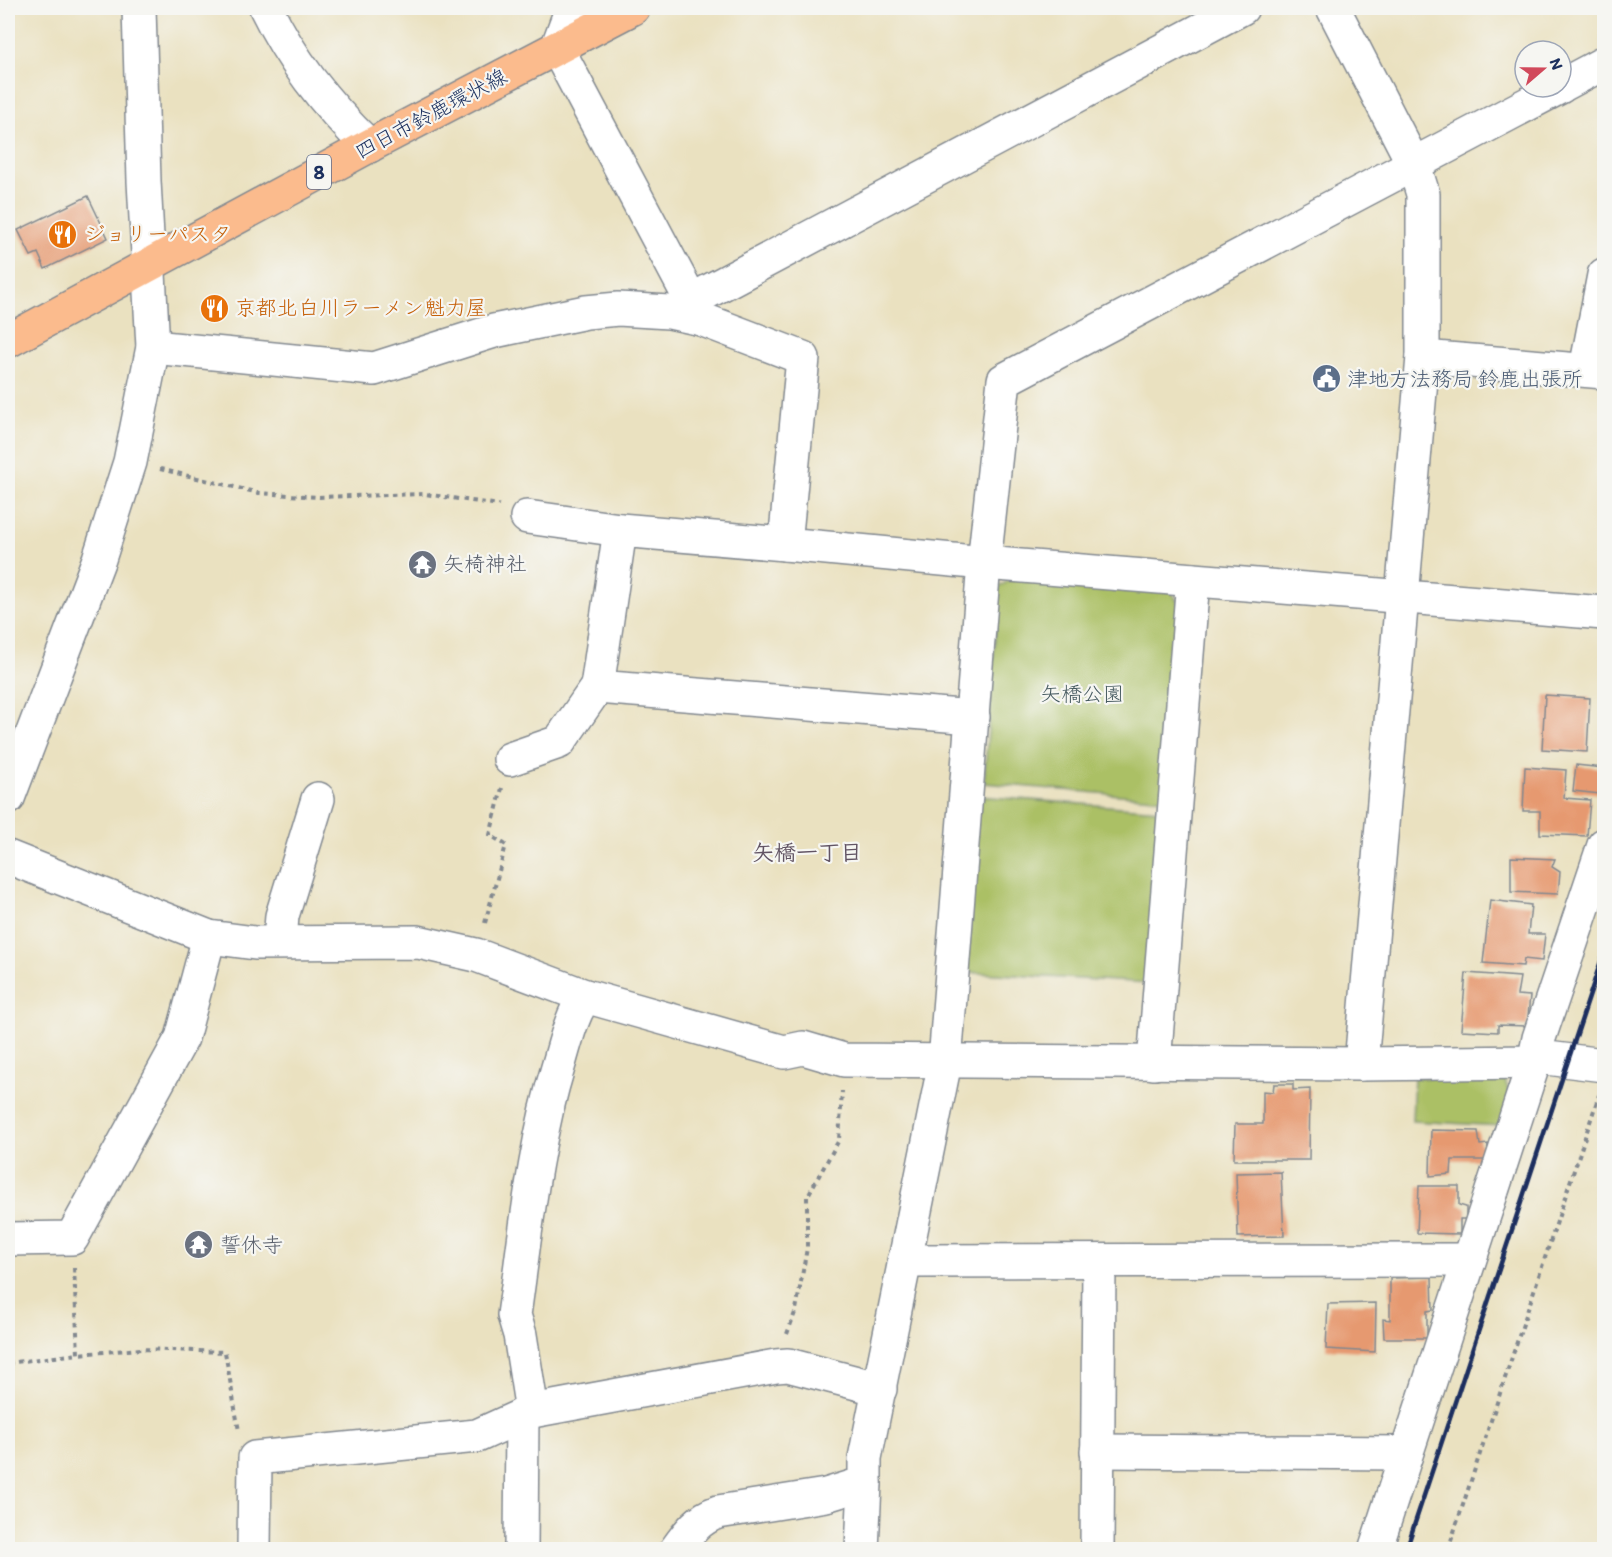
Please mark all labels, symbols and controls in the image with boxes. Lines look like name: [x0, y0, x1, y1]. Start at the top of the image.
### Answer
north arrow: [1513, 39, 1573, 99]
text: N: [1546, 56, 1567, 72]
street label: 四日市鈴鹿環状線: [351, 63, 511, 164]
road number: 8: [307, 155, 331, 189]
restaurant icon: ジョリーパスタ: [47, 218, 79, 250]
place label: ジョリーパスタ: [84, 221, 231, 246]
restaurant icon: 京都北白川ラーメン魁力屋: [198, 292, 230, 324]
place label: 京都北白川ラーメン魁力屋: [235, 295, 487, 320]
public building icon: 津地方法務局 鈴鹿出張所: [1310, 363, 1342, 395]
place label: 津地方法務局 鈴鹿出張所: [1347, 366, 1583, 391]
temple icon: 矢椅神社: [406, 548, 438, 580]
place label: 矢椅神社: [443, 551, 527, 576]
park label: 矢橋公園: [1040, 681, 1124, 706]
district label: 矢橋一丁目: [752, 839, 862, 866]
temple icon: 誓休寺: [183, 1229, 215, 1261]
place label: 誓休寺: [220, 1232, 283, 1257]

